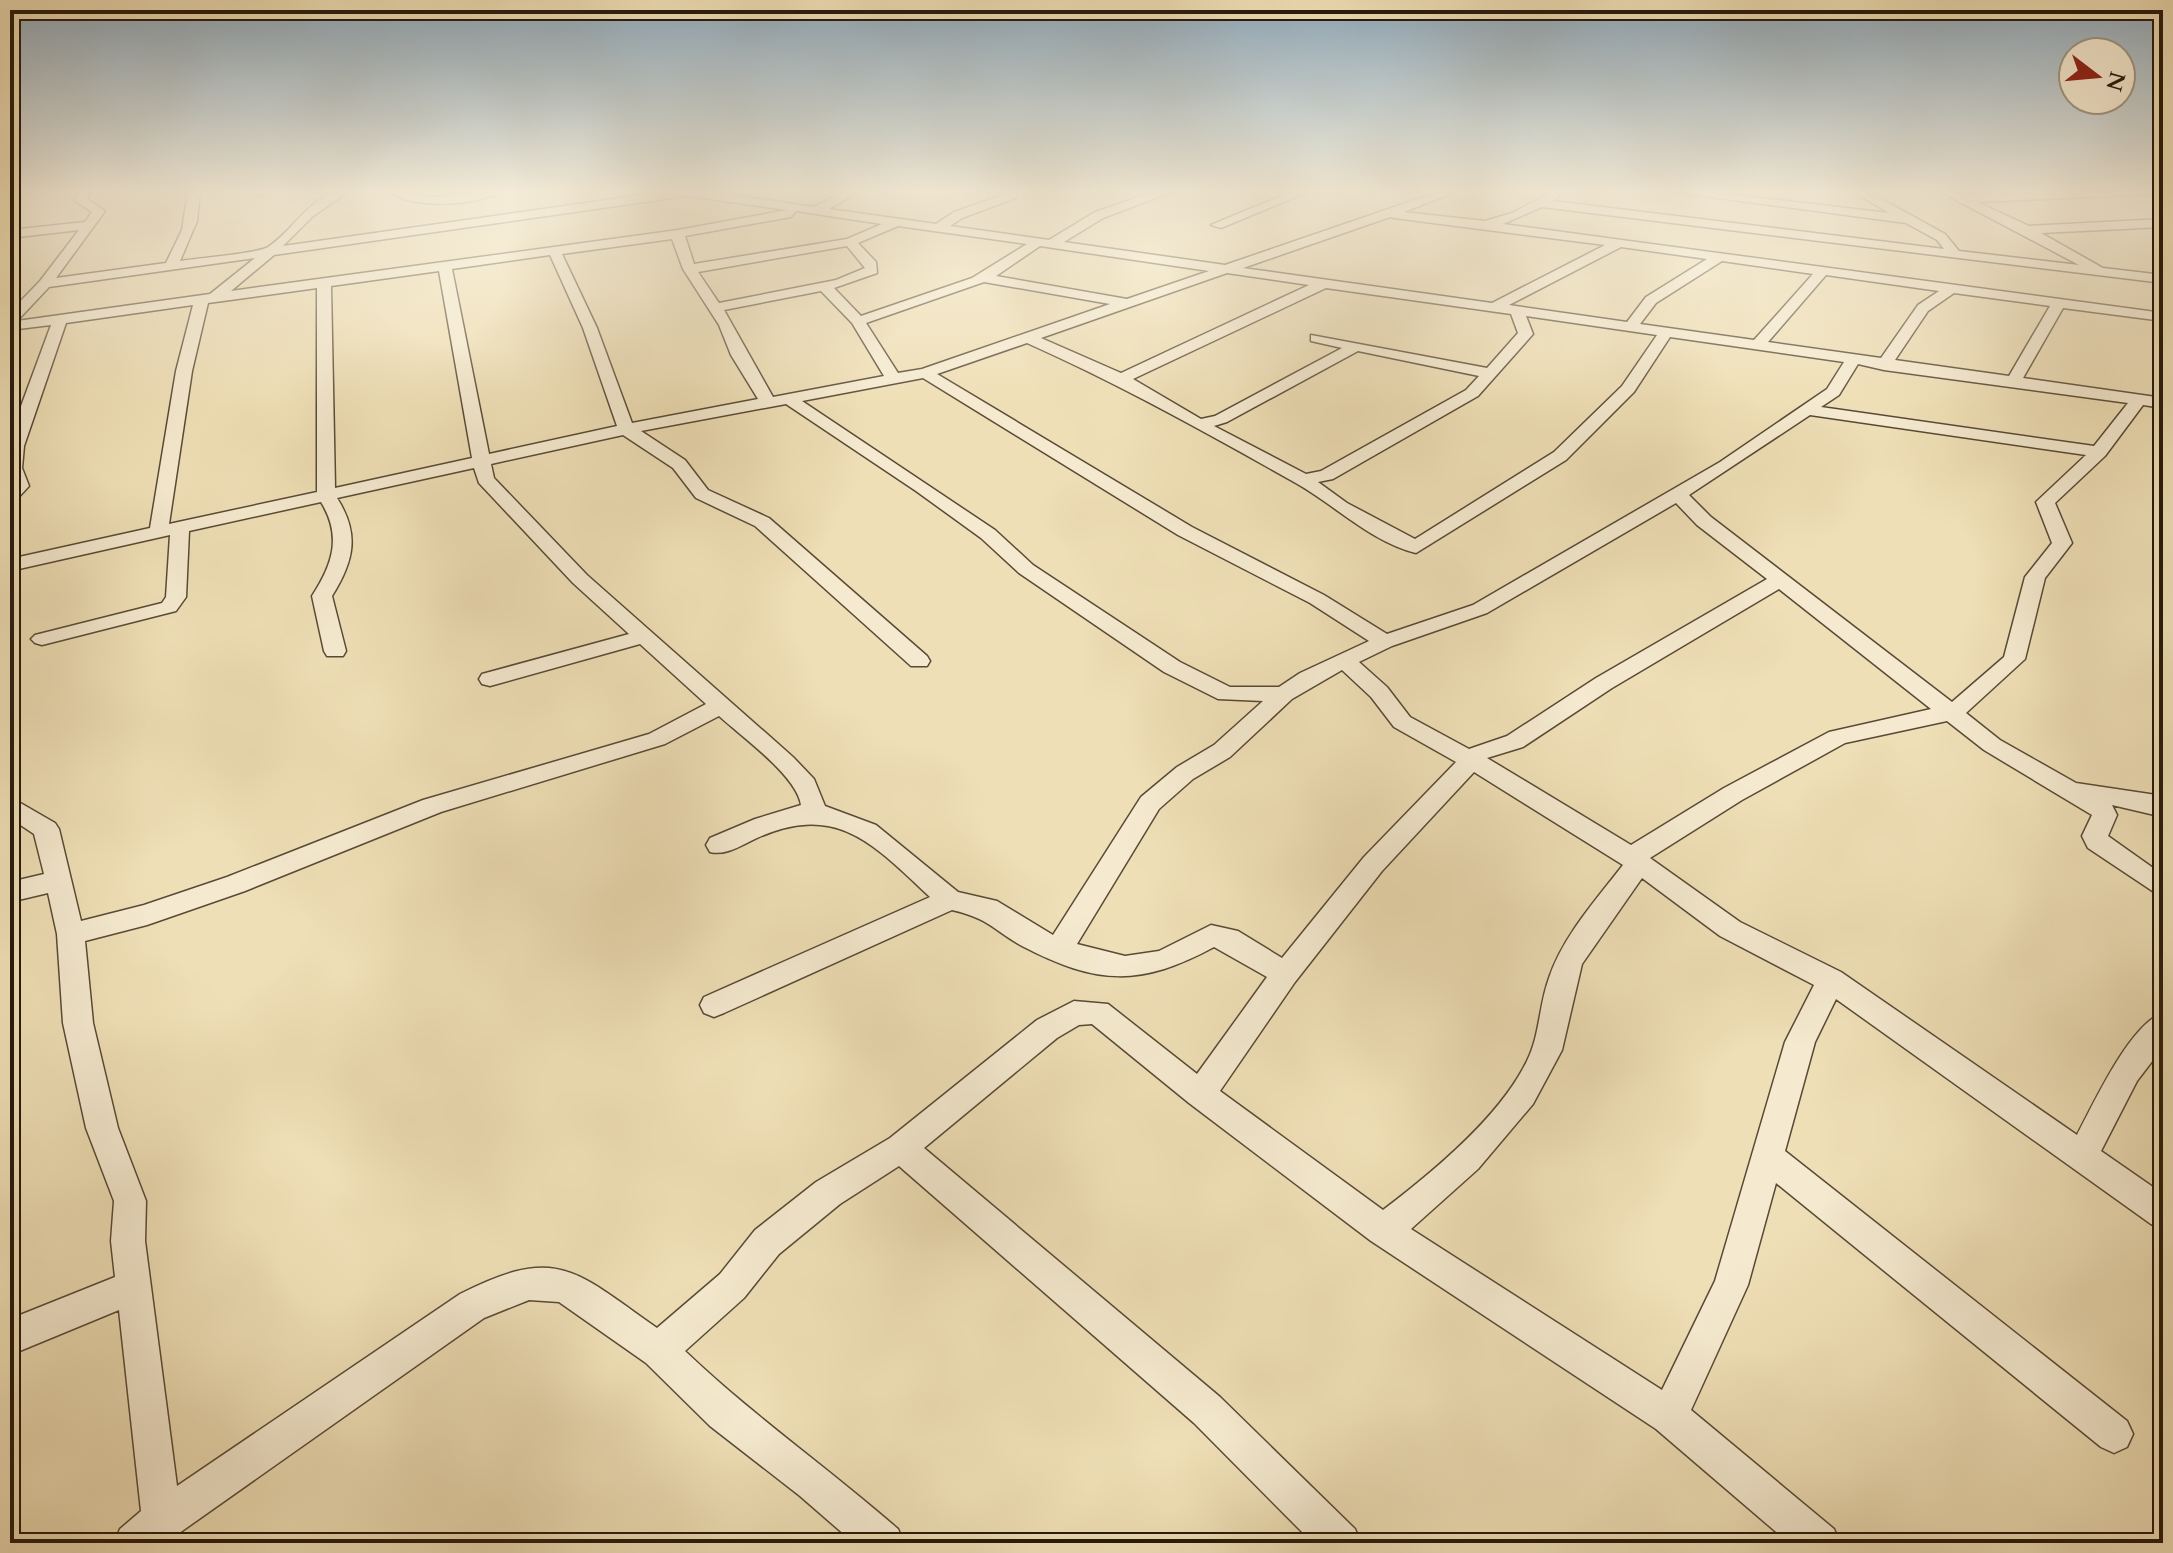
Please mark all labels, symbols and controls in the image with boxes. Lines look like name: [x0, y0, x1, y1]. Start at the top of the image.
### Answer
north arrow: [2057, 36, 2137, 116]
text: N: [2098, 68, 2132, 95]

